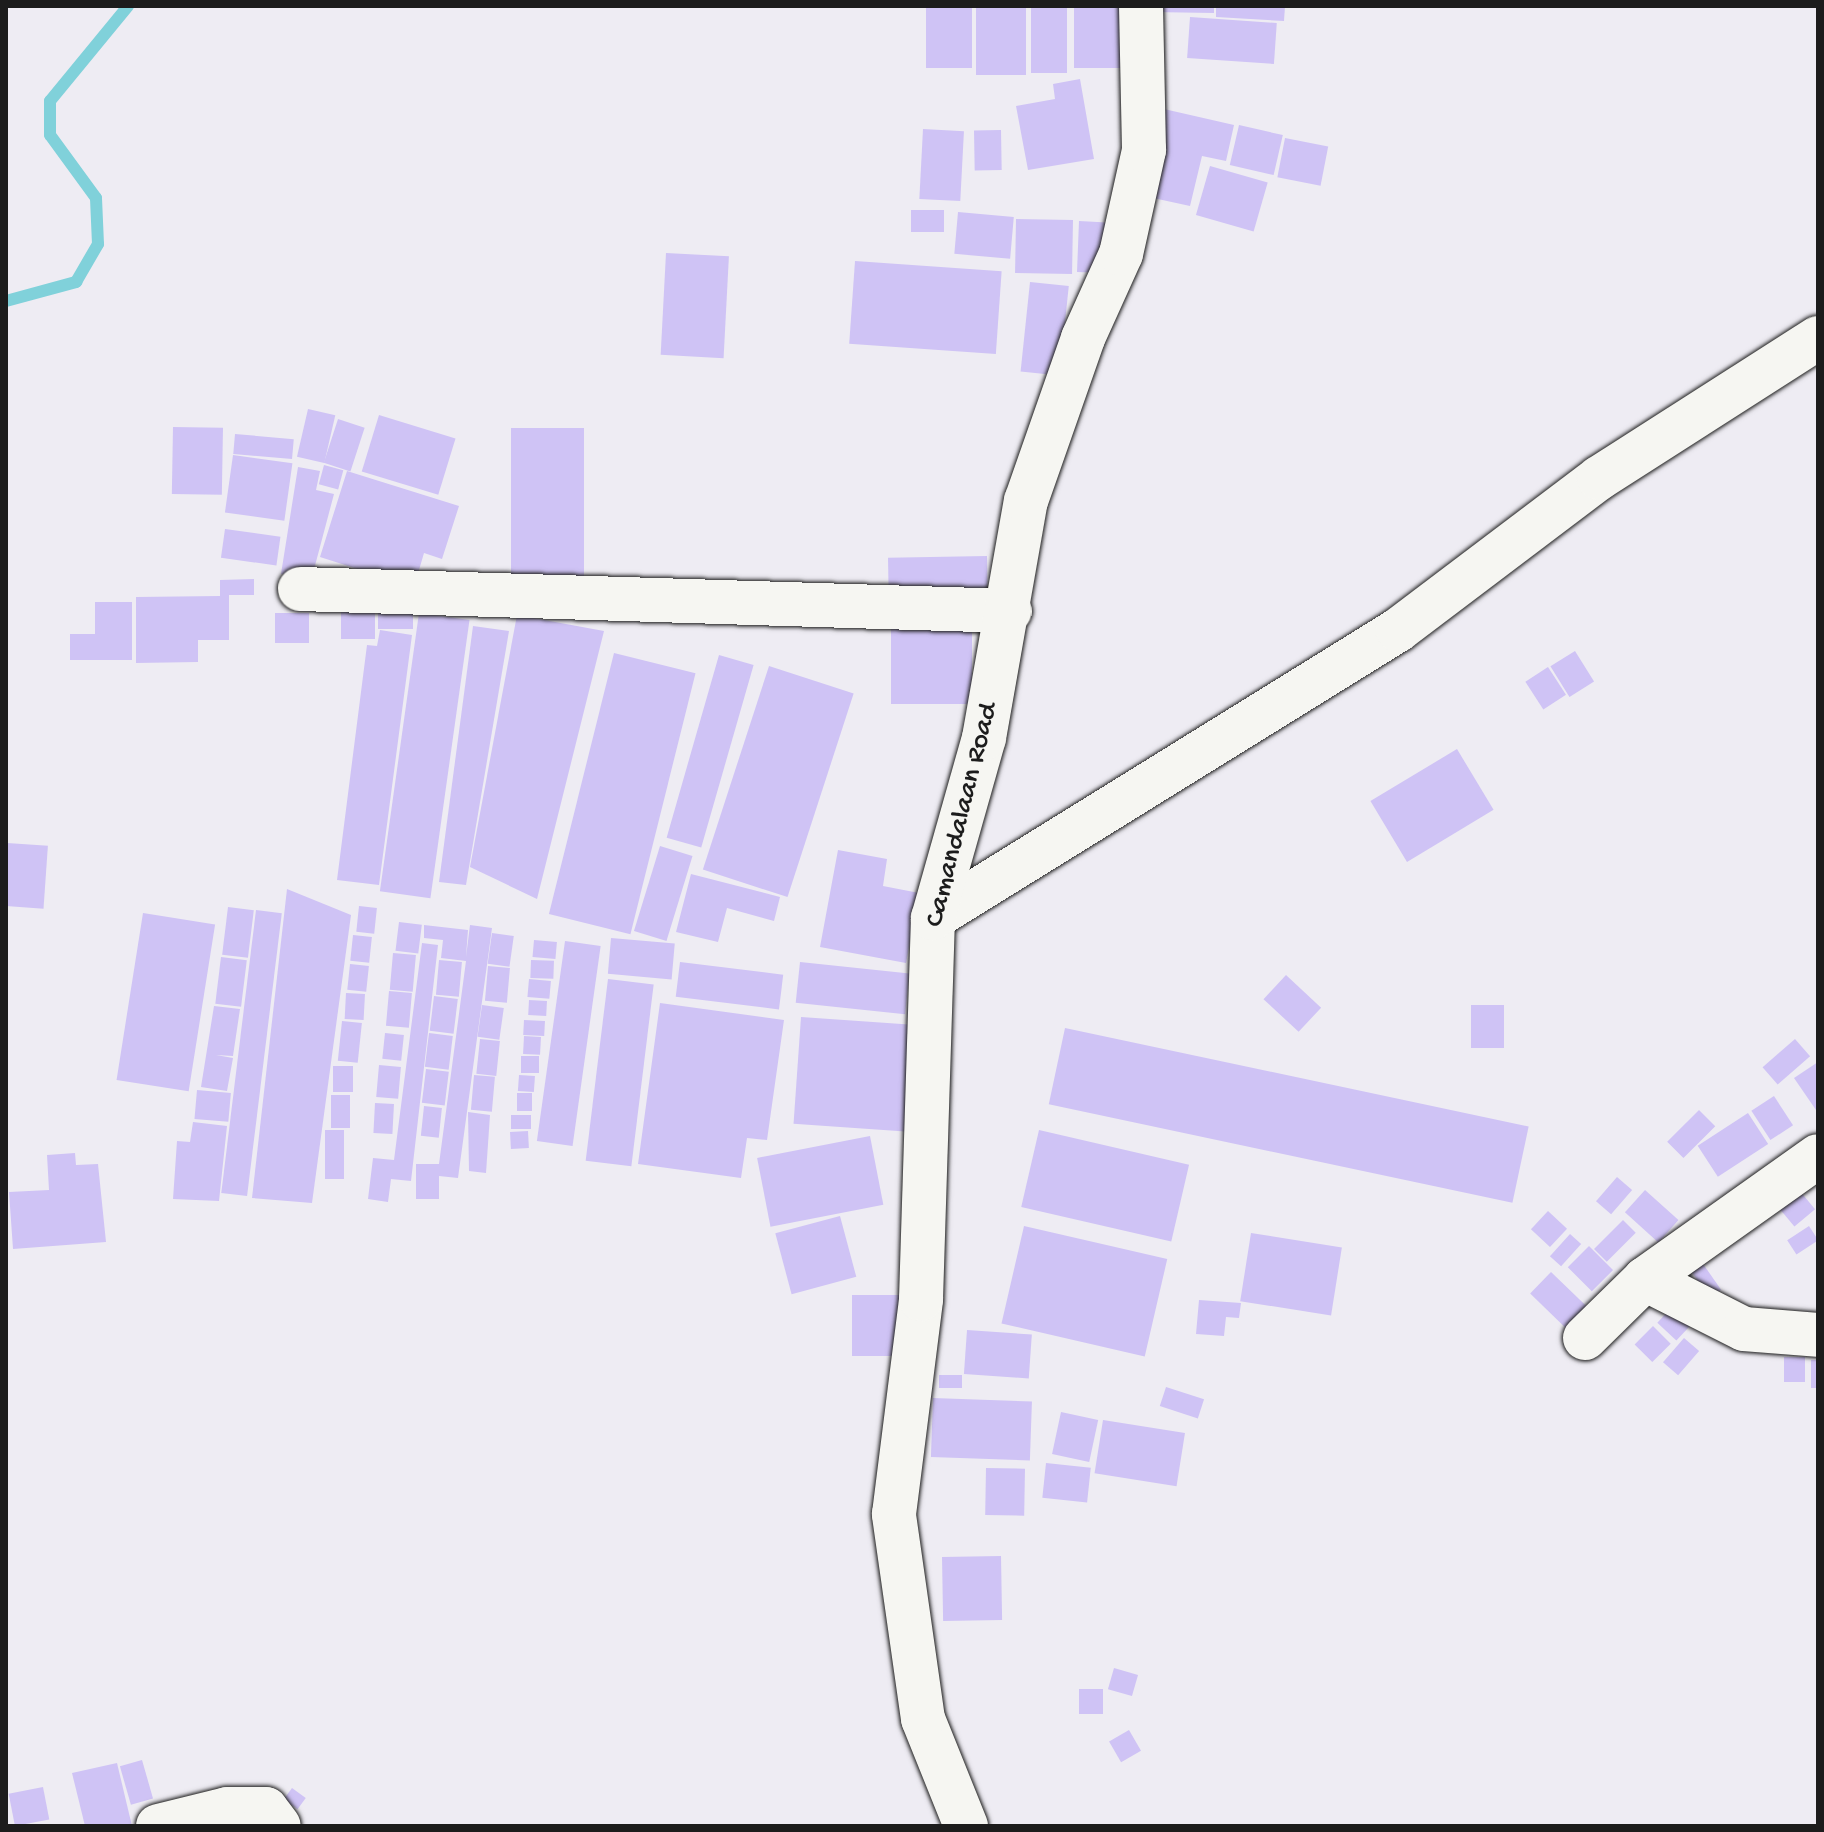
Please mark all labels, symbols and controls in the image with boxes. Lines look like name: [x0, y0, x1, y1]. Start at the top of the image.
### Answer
street label: Camandalaan Road: [919, 699, 1007, 931]

